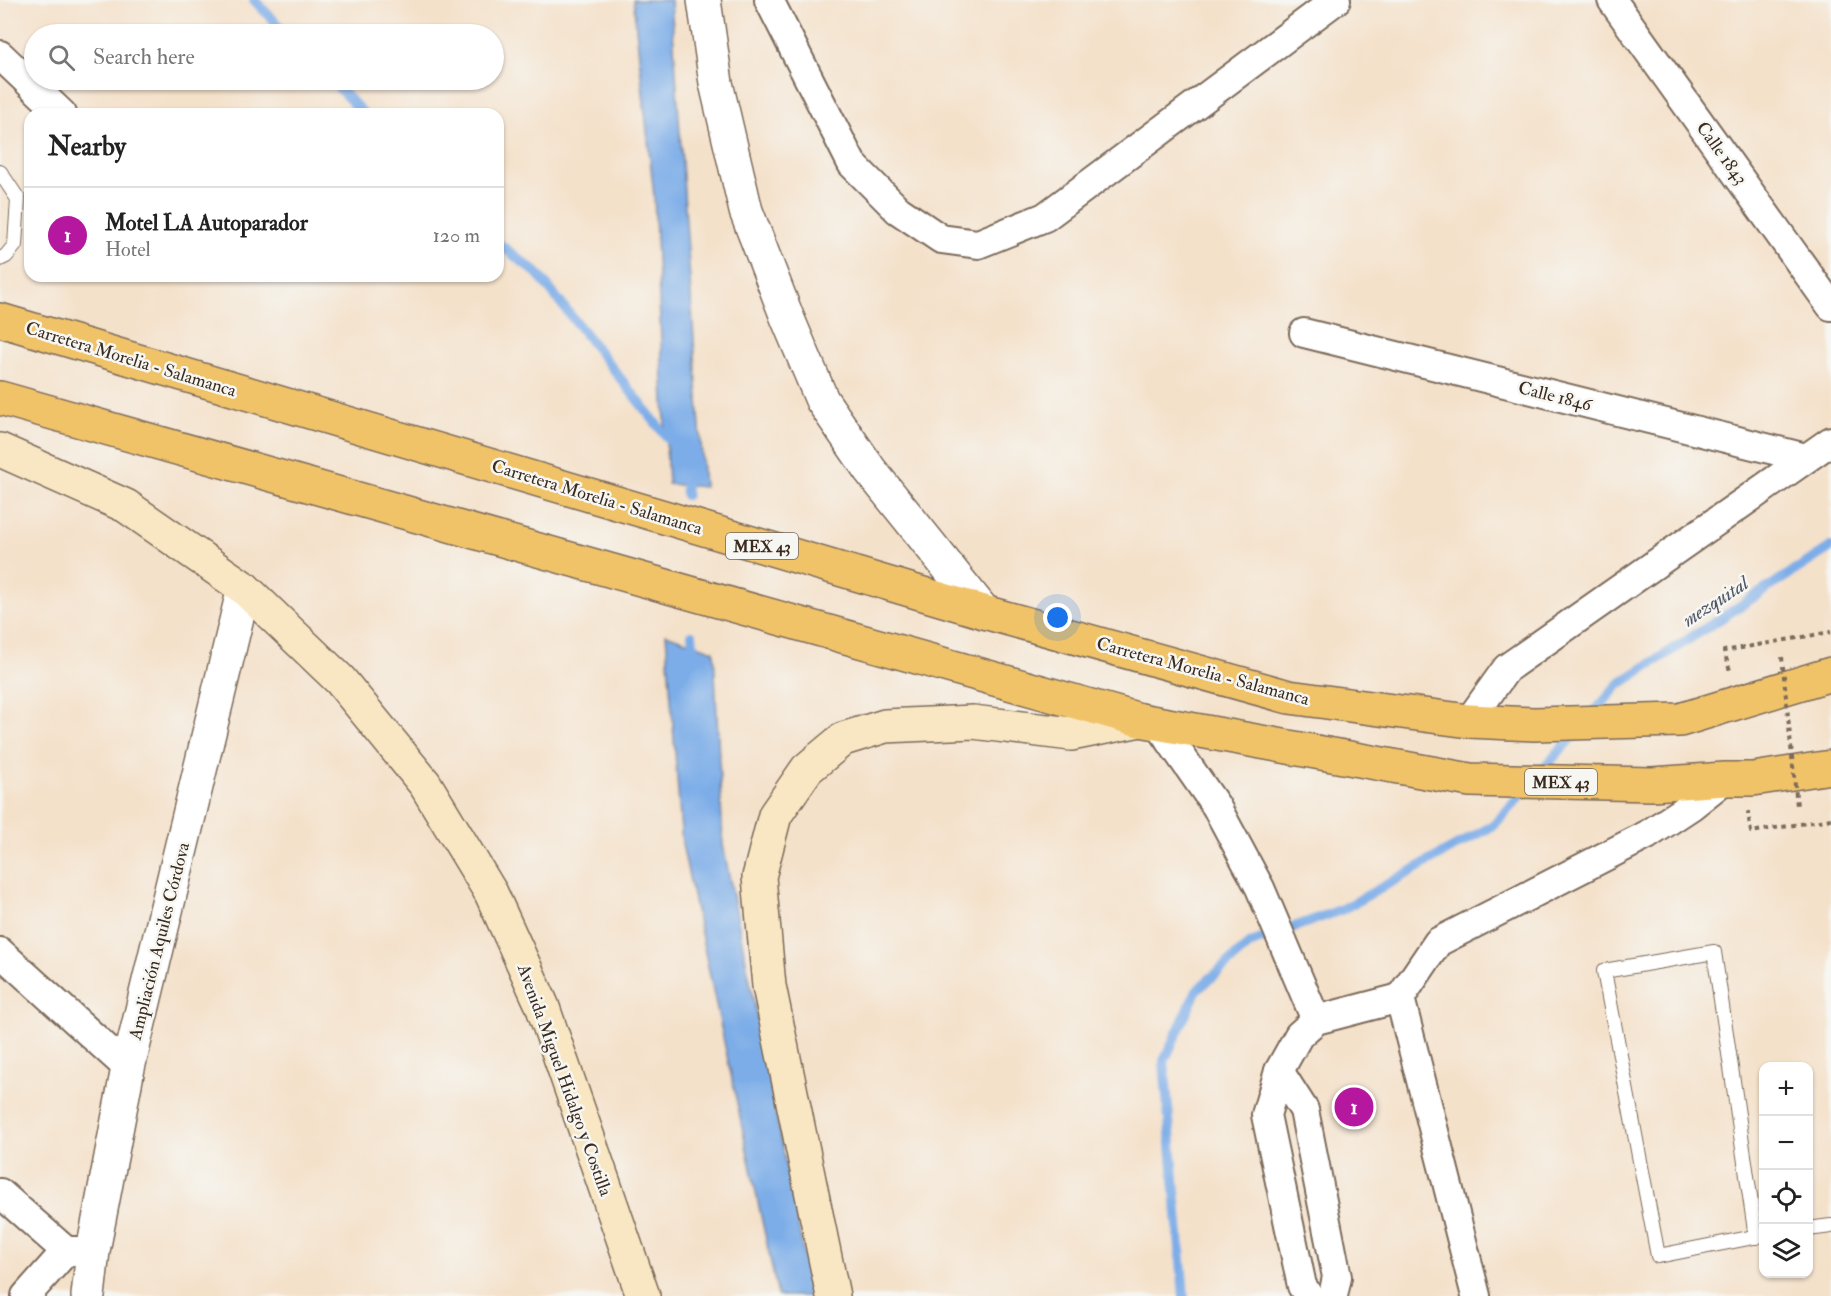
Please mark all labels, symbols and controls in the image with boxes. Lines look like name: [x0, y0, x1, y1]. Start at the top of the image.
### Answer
search box: [24, 24, 504, 90]
icon: search: [45, 41, 78, 74]
text: Search here: [93, 43, 195, 71]
street label: Calle 1843: [1691, 117, 1752, 189]
text: Nearby: [48, 131, 126, 163]
text: Motel LA Autoparador: [105, 209, 308, 237]
text: 1: [64, 223, 71, 248]
text: 120 m: [433, 223, 480, 248]
text: Hotel: [105, 237, 151, 262]
street label: Carretera Morelia - Salamanca: [23, 316, 240, 403]
street label: Calle 1846: [1516, 376, 1595, 417]
street label: Carretera Morelia - Salamanca: [489, 454, 706, 541]
road number: MEX 43: [726, 533, 798, 559]
water label: mezquital: [1678, 570, 1755, 632]
your location: [1043, 603, 1072, 632]
street label: Carretera Morelia - Salamanca: [1094, 632, 1312, 711]
road number: MEX 43: [1525, 769, 1597, 795]
street label: Ampliación Aquiles Córdova: [124, 839, 195, 1043]
street label: Avenida Miguel Hidalgo y Costilla: [511, 960, 617, 1200]
map controls: [1759, 1062, 1813, 1278]
button: +: [1759, 1062, 1813, 1116]
pin: 1: [1334, 1084, 1374, 1130]
button: −: [1759, 1116, 1813, 1170]
button: locate: [1759, 1170, 1813, 1224]
button: layers: [1759, 1224, 1813, 1278]

